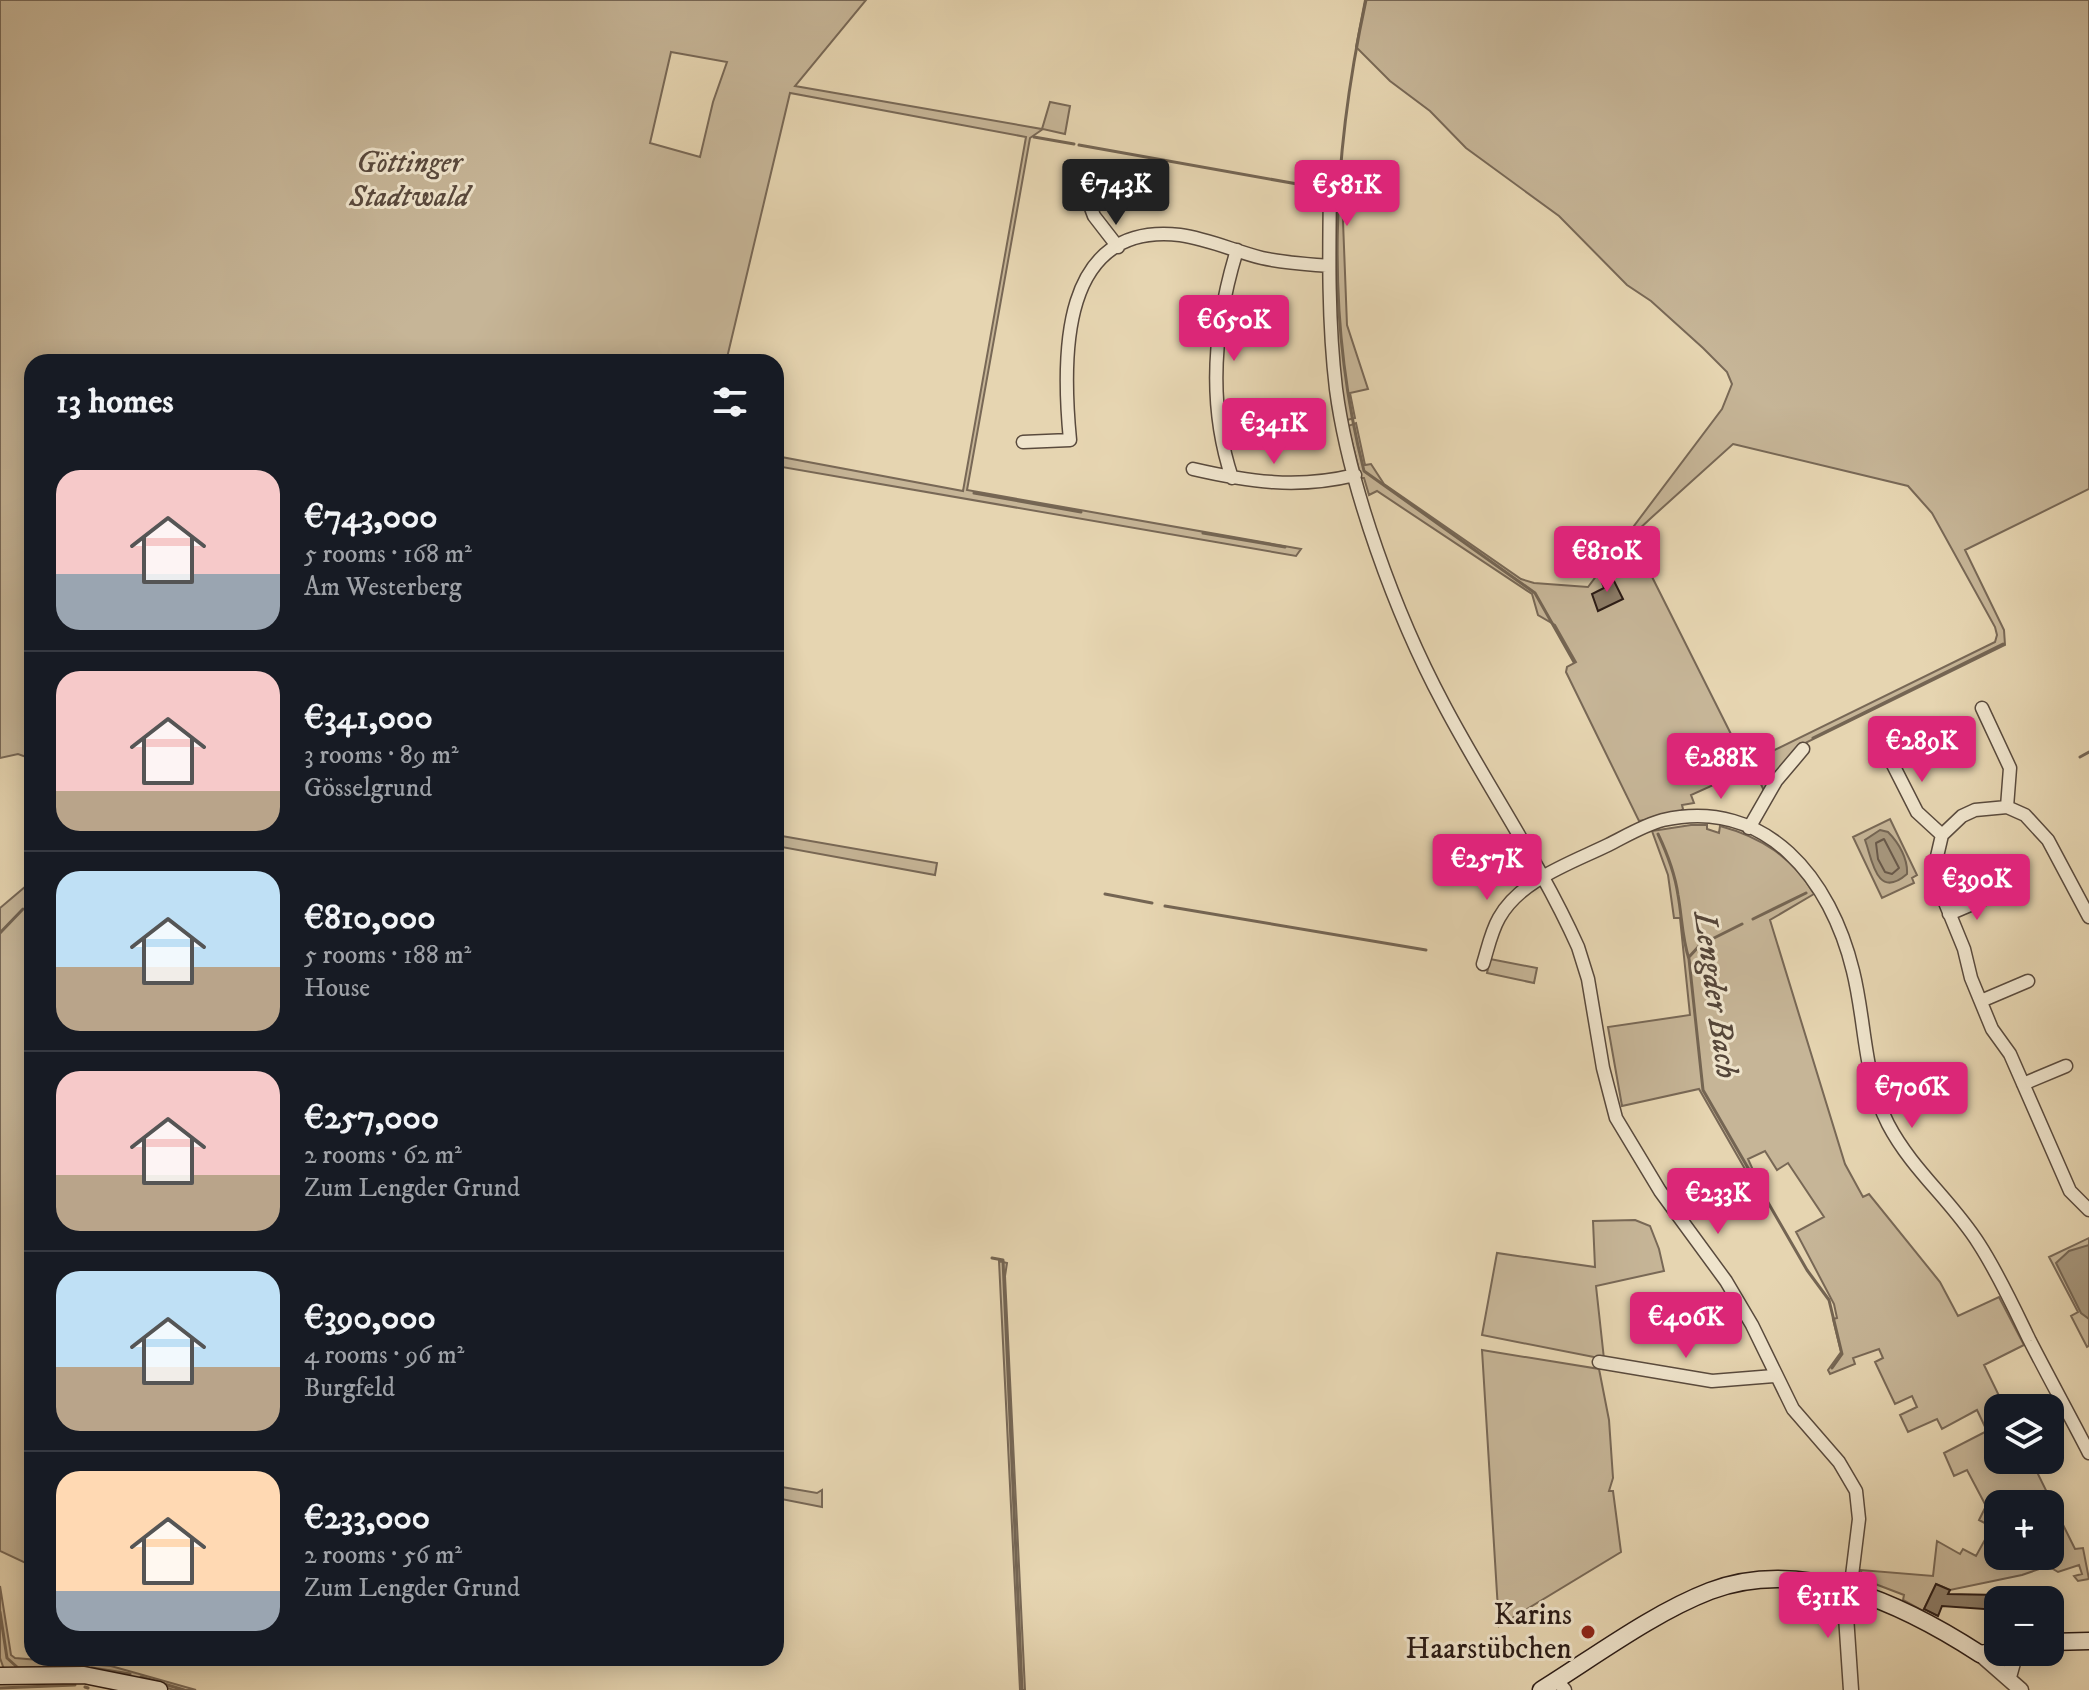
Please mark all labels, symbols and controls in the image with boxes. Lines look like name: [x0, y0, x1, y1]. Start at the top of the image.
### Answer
park label: Göttinger Stadtwald: [348, 145, 474, 216]
pin: €743K: [1060, 159, 1172, 227]
pin: €581K: [1291, 160, 1403, 228]
text: €743K: [1080, 168, 1152, 201]
text: €581K: [1313, 169, 1381, 202]
pin: €650K: [1178, 295, 1290, 363]
text: €650K: [1197, 304, 1271, 337]
icon: filters: [708, 380, 752, 424]
text: 13 homes: [56, 381, 174, 423]
pin: €341K: [1218, 398, 1330, 466]
text: €341K: [1240, 407, 1308, 440]
text: €743,000: [304, 496, 438, 538]
icon: home: [120, 502, 216, 598]
pin: €810K: [1551, 526, 1663, 594]
text: €810K: [1572, 535, 1642, 568]
text: 5 rooms · 168 m²: [304, 538, 472, 571]
text: Am Westerberg: [304, 571, 462, 604]
text: €341,000: [304, 697, 433, 739]
icon: home: [120, 703, 216, 799]
pin: €289K: [1866, 716, 1978, 784]
text: €289K: [1886, 725, 1958, 758]
pin: €288K: [1665, 733, 1777, 801]
text: 3 rooms · 89 m²: [304, 739, 459, 772]
text: €288K: [1685, 742, 1757, 775]
text: Gösselgrund: [304, 772, 432, 805]
pin: €257K: [1431, 834, 1543, 902]
text: €257K: [1451, 843, 1523, 876]
pin: €390K: [1921, 854, 2033, 922]
text: €390K: [1942, 863, 2012, 896]
text: €810,000: [304, 897, 436, 939]
icon: home: [120, 903, 216, 999]
water label: Lengder Bach: [1683, 907, 1747, 1081]
text: 5 rooms · 188 m²: [304, 939, 471, 972]
text: House: [304, 972, 370, 1005]
pin: €706K: [1856, 1062, 1968, 1130]
text: €706K: [1875, 1071, 1949, 1104]
text: €257,000: [304, 1097, 439, 1139]
icon: home: [120, 1103, 216, 1199]
text: 2 rooms · 62 m²: [304, 1139, 462, 1172]
pin: €233K: [1662, 1168, 1774, 1236]
text: Zum Lengder Grund: [304, 1172, 520, 1205]
text: €233K: [1685, 1177, 1751, 1210]
pin: €406K: [1630, 1292, 1742, 1360]
text: €390,000: [304, 1297, 436, 1339]
text: €406K: [1648, 1301, 1724, 1334]
icon: home: [120, 1303, 216, 1399]
text: 4 rooms · 96 m²: [304, 1339, 464, 1372]
text: Burgfeld: [304, 1372, 395, 1405]
map controls: [1984, 1394, 2064, 1666]
button: layers: [1984, 1394, 2064, 1474]
button: +: [1984, 1490, 2064, 1570]
text: €233,000: [304, 1497, 430, 1539]
icon: home: [120, 1503, 216, 1599]
text: 2 rooms · 56 m²: [304, 1539, 462, 1572]
text: Zum Lengder Grund: [304, 1572, 520, 1605]
pin: €311K: [1772, 1572, 1884, 1640]
text: €311K: [1797, 1581, 1859, 1614]
button: −: [1984, 1586, 2064, 1666]
place label: Karins Haarstübchen: [1405, 1597, 1572, 1668]
marker: Karins Haarstübchen: [1579, 1623, 1597, 1641]

